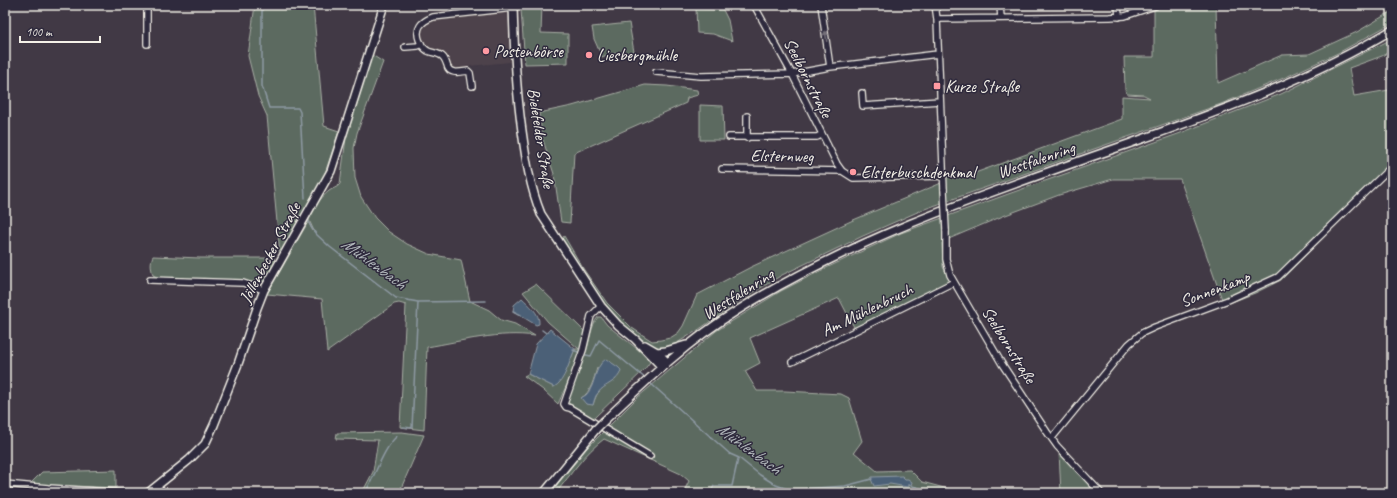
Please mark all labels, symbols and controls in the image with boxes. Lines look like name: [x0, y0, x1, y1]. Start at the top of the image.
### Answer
scale bar: [20, 18, 100, 44]
text: 100 m: [26, 24, 53, 40]
one-way arrow: [823, 30, 829, 42]
street label: Seelbornstraße: [779, 35, 838, 122]
place label: Postenbörse: [494, 41, 564, 62]
place label: Liesbergmühle: [597, 45, 678, 66]
marker: Postenbörse: [481, 46, 491, 56]
marker: Liesbergmühle: [584, 50, 594, 60]
place label: Kurze Straße: [945, 76, 1021, 97]
marker: Kurze Straße: [932, 81, 942, 91]
street label: Bielefelder Straße: [523, 86, 560, 191]
street label: Westfalenring: [995, 136, 1079, 183]
street label: Elsternweg: [750, 145, 815, 167]
place label: Elsterbuschdenkmal: [861, 162, 978, 183]
marker: Elsterbuschdenkmal: [848, 167, 858, 177]
street label: Jöllenbecker Straße: [234, 198, 306, 308]
water label: Mühlenbach: [337, 232, 412, 295]
street label: Westfalenring: [698, 263, 779, 324]
street label: Sonnenkamp: [1177, 266, 1254, 312]
street label: Am Mühlenbruch: [818, 278, 917, 341]
street label: Seelbornstraße: [977, 303, 1042, 388]
water label: Mühlenbach: [712, 417, 787, 480]

